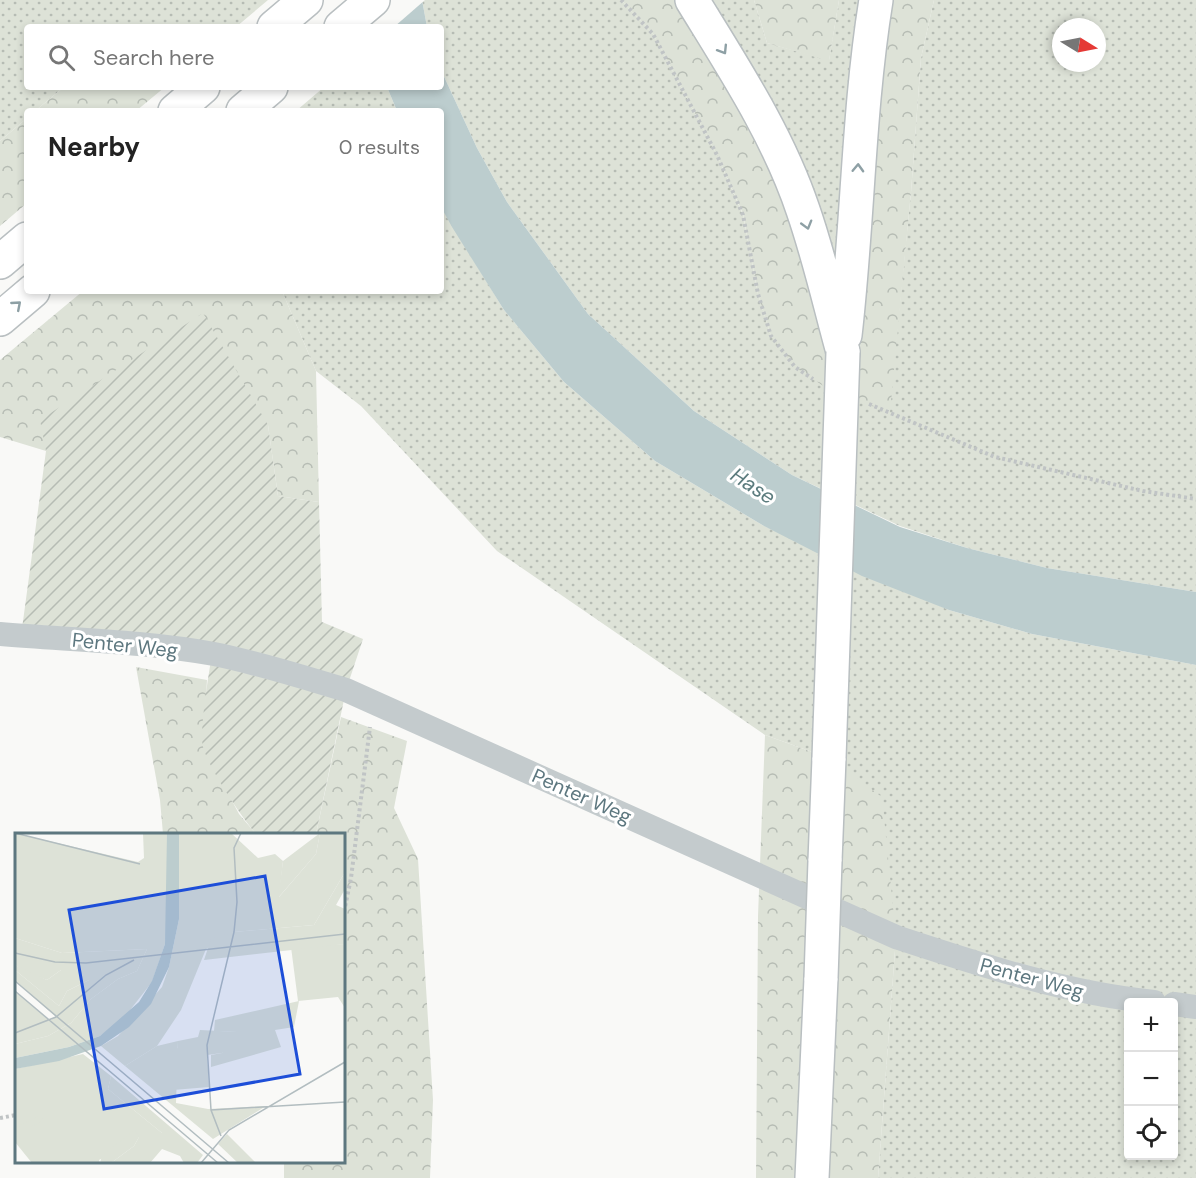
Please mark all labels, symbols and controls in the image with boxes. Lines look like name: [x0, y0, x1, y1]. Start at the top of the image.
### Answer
north arrow: [1052, 18, 1106, 72]
search box: [24, 24, 444, 90]
icon: search: [45, 41, 78, 74]
text: Search here: [93, 43, 214, 72]
one-way arrow: [715, 44, 727, 54]
text: Nearby: [48, 130, 140, 164]
text: 0 results: [339, 134, 420, 160]
one-way arrow: [851, 163, 864, 172]
one-way arrow: [800, 219, 812, 230]
one-way arrow: [10, 301, 20, 312]
water label: Hase: [725, 461, 781, 511]
street label: Penter Weg: [71, 627, 179, 663]
street label: Penter Weg: [528, 763, 636, 829]
inset map: [15, 833, 345, 1163]
street label: Penter Weg: [977, 952, 1087, 1004]
map controls: [1124, 998, 1178, 1160]
button: +: [1124, 998, 1178, 1052]
button: −: [1124, 1052, 1178, 1106]
button: locate: [1124, 1106, 1178, 1160]

